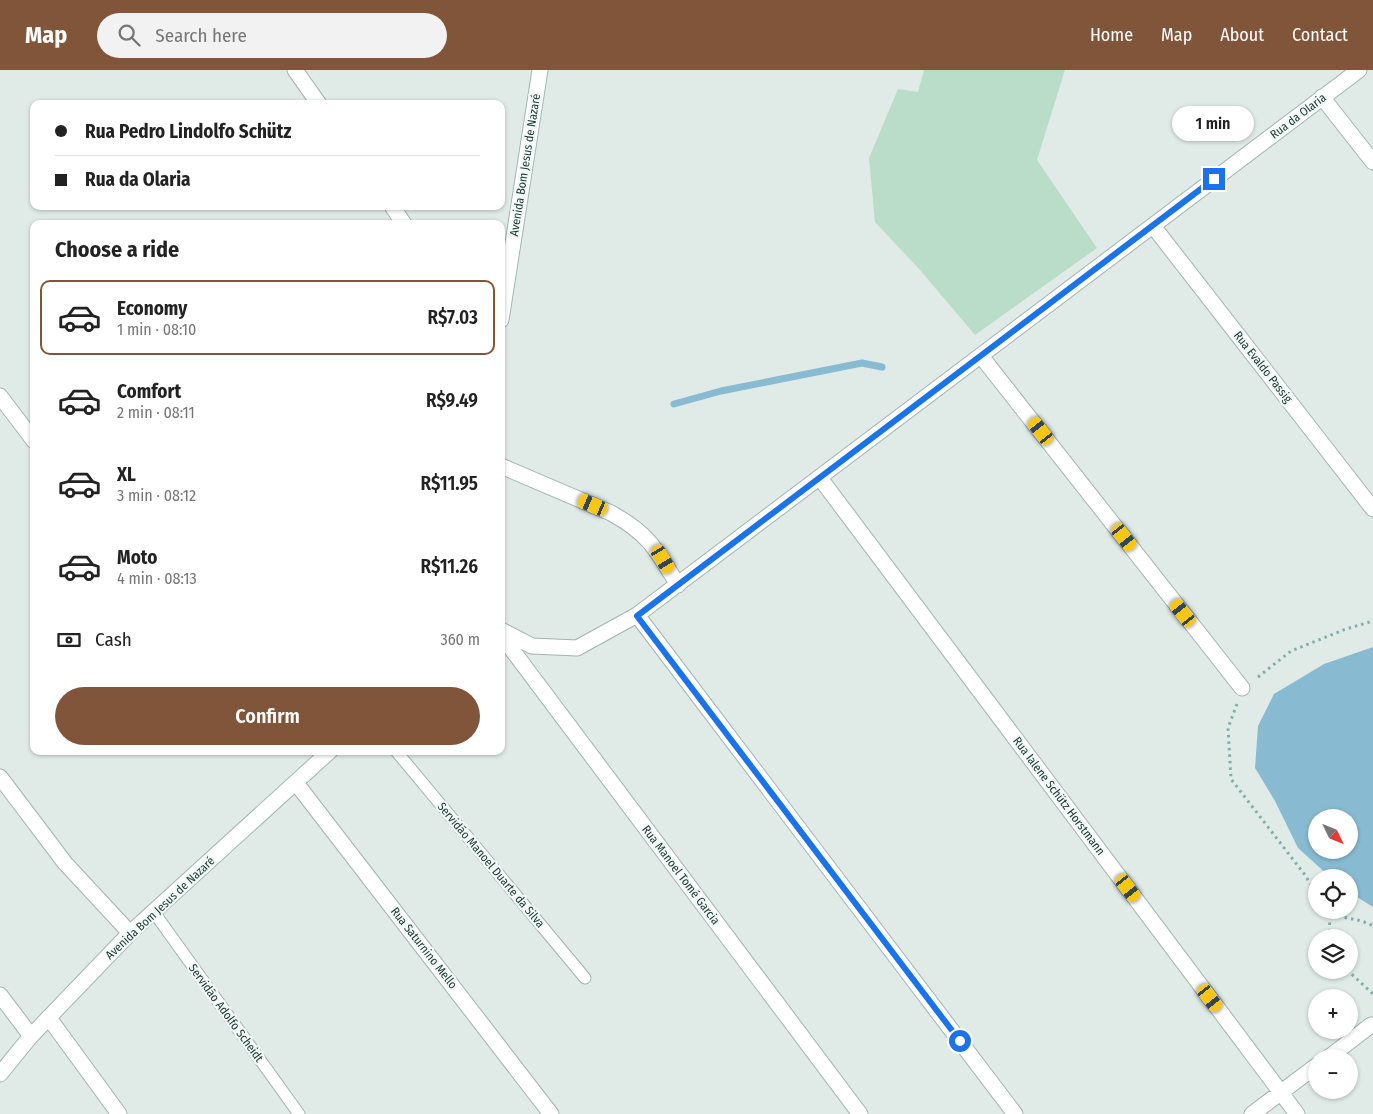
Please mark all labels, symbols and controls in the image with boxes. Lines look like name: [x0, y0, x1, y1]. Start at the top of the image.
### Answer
search box: [97, 13, 447, 58]
text: Map: [25, 21, 67, 49]
icon: search: [115, 21, 143, 49]
text: Search here: [155, 24, 247, 47]
text: Home: [1090, 24, 1133, 46]
text: Map: [1161, 24, 1192, 46]
text: About: [1220, 24, 1264, 46]
text: Contact: [1292, 24, 1348, 46]
street label: Rua da Olaria: [1267, 90, 1329, 142]
street label: Avenida Bom Jesus de Nazaré: [507, 93, 543, 237]
callout: 1 min: [1173, 106, 1255, 142]
text: 1 min: [1196, 114, 1230, 133]
text: Rua Pedro Lindolfo Schütz: [85, 120, 291, 143]
text: Rua da Olaria: [85, 168, 191, 191]
route end: [1203, 168, 1225, 190]
text: Choose a ride: [55, 236, 179, 263]
icon: car: [57, 295, 102, 340]
text: Economy: [117, 297, 187, 320]
text: R$7.03: [427, 306, 478, 329]
text: 1 min · 08:10: [117, 320, 196, 339]
street label: Rua Evaldo Passig: [1231, 329, 1295, 406]
icon: car: [57, 378, 102, 423]
text: Comfort: [117, 380, 181, 403]
text: R$9.49: [426, 389, 478, 412]
text: 2 min · 08:11: [117, 403, 195, 422]
car: [1025, 415, 1056, 447]
icon: car: [57, 461, 102, 506]
text: XL: [117, 463, 136, 486]
text: R$11.95: [421, 472, 478, 495]
text: 3 min · 08:12: [117, 486, 196, 505]
car: [576, 492, 609, 518]
car: [1108, 521, 1139, 553]
car: [648, 542, 677, 576]
icon: car: [57, 544, 102, 589]
text: Moto: [117, 546, 157, 569]
text: R$11.26: [420, 555, 478, 578]
text: 4 min · 08:13: [117, 569, 197, 588]
car: [1167, 597, 1198, 629]
icon: cash: [55, 626, 83, 654]
text: Cash: [95, 628, 132, 651]
text: 360 m: [440, 630, 480, 649]
button: Confirm: [55, 687, 480, 745]
street label: Rua Ialene Schütz Horstmann: [1010, 734, 1108, 858]
street label: Servidão Manoel Duarte da Silva: [435, 800, 547, 930]
north arrow: [1308, 809, 1358, 859]
map controls: [1308, 809, 1358, 1099]
street label: Rua Manoel Tomé Garcia: [639, 823, 723, 927]
street label: Avenida Bom Jesus de Nazaré: [103, 854, 218, 962]
button: locate: [1308, 869, 1358, 919]
car: [1112, 872, 1143, 904]
street label: Rua Saturnino Mello: [388, 904, 460, 992]
button: layers: [1308, 929, 1358, 979]
street label: Servidão Adolfo Scheidt: [186, 961, 266, 1065]
car: [1194, 982, 1225, 1014]
button: +: [1308, 989, 1358, 1039]
route start: [949, 1030, 971, 1052]
button: −: [1308, 1049, 1358, 1099]

